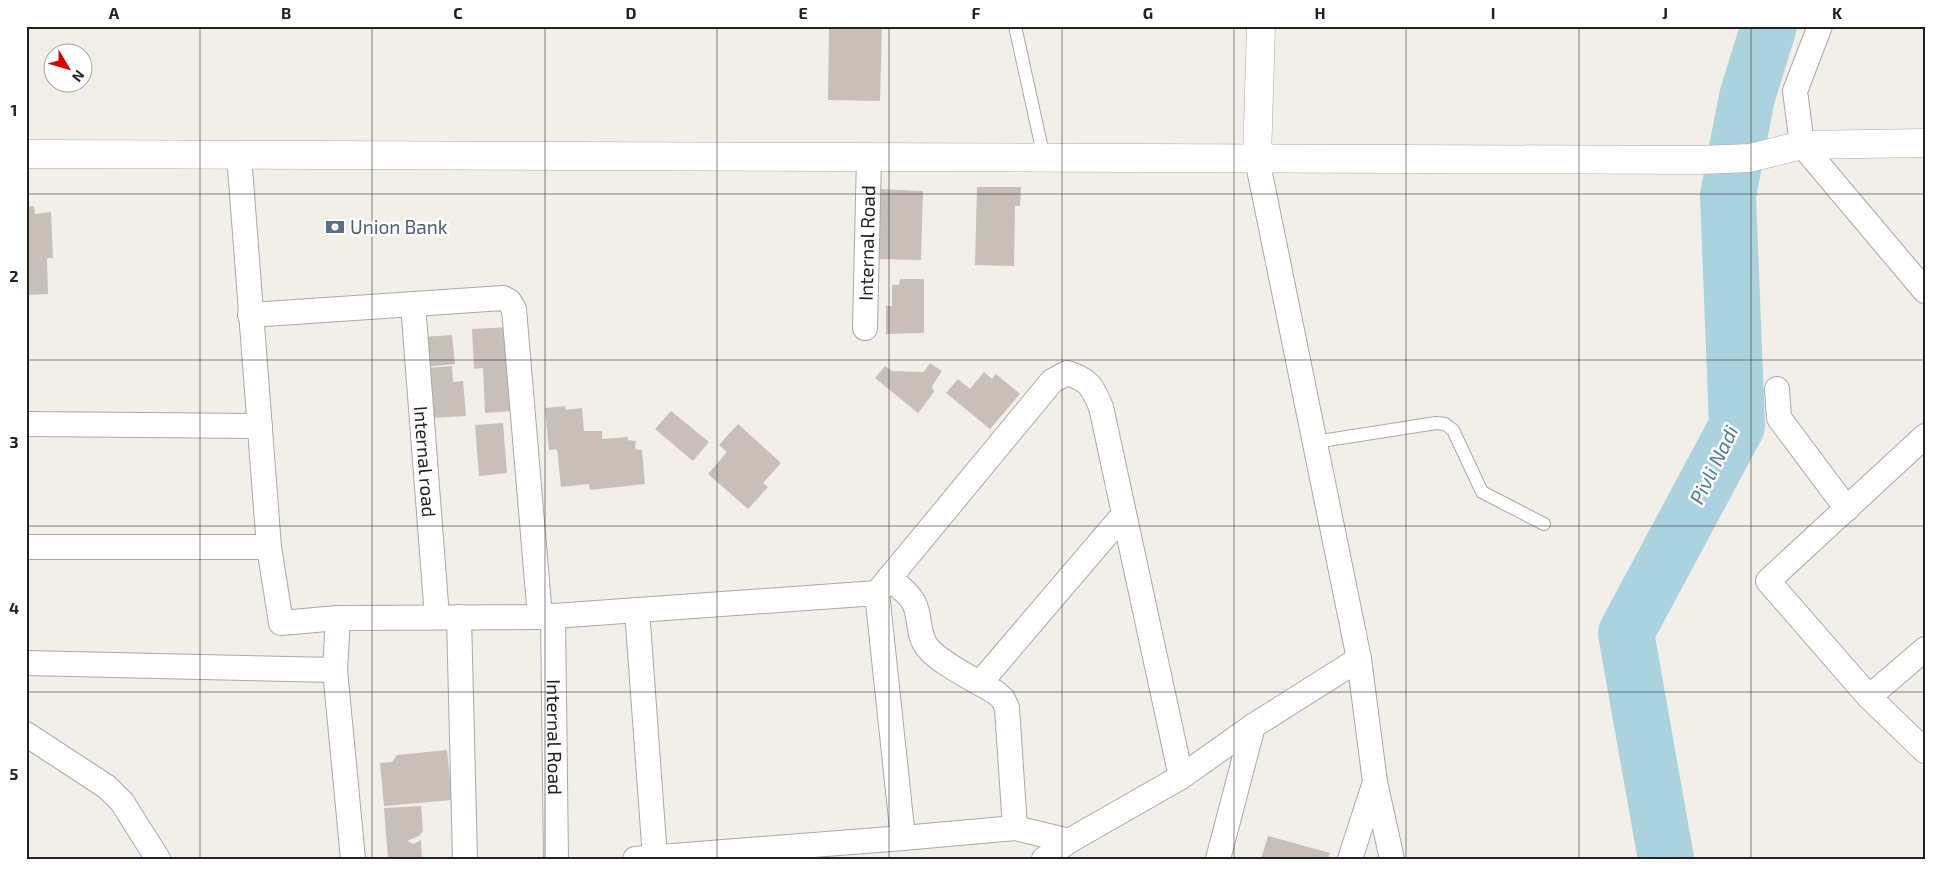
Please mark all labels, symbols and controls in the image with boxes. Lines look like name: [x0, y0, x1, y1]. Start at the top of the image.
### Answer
text: A: [109, 3, 120, 22]
text: B: [281, 3, 291, 22]
text: C: [453, 3, 463, 22]
text: D: [626, 3, 637, 22]
text: E: [798, 3, 808, 22]
text: F: [972, 3, 981, 22]
text: G: [1143, 3, 1153, 22]
text: H: [1314, 3, 1326, 22]
text: I: [1491, 3, 1495, 22]
text: J: [1662, 3, 1668, 22]
text: K: [1832, 3, 1843, 22]
north arrow: [42, 42, 92, 92]
text: N: [69, 67, 88, 86]
text: 1: [11, 100, 17, 119]
street label: Internal Road: [854, 185, 879, 301]
place label: Union Bank: [350, 215, 448, 238]
bank icon: Union Bank: [324, 216, 346, 238]
text: 2: [9, 266, 19, 285]
street label: Internal road: [410, 405, 441, 518]
water label: Pivli Nadi: [1684, 421, 1742, 508]
text: 3: [9, 432, 19, 451]
text: 4: [9, 598, 19, 617]
street label: Internal Road: [543, 679, 567, 795]
text: 5: [10, 764, 19, 783]

